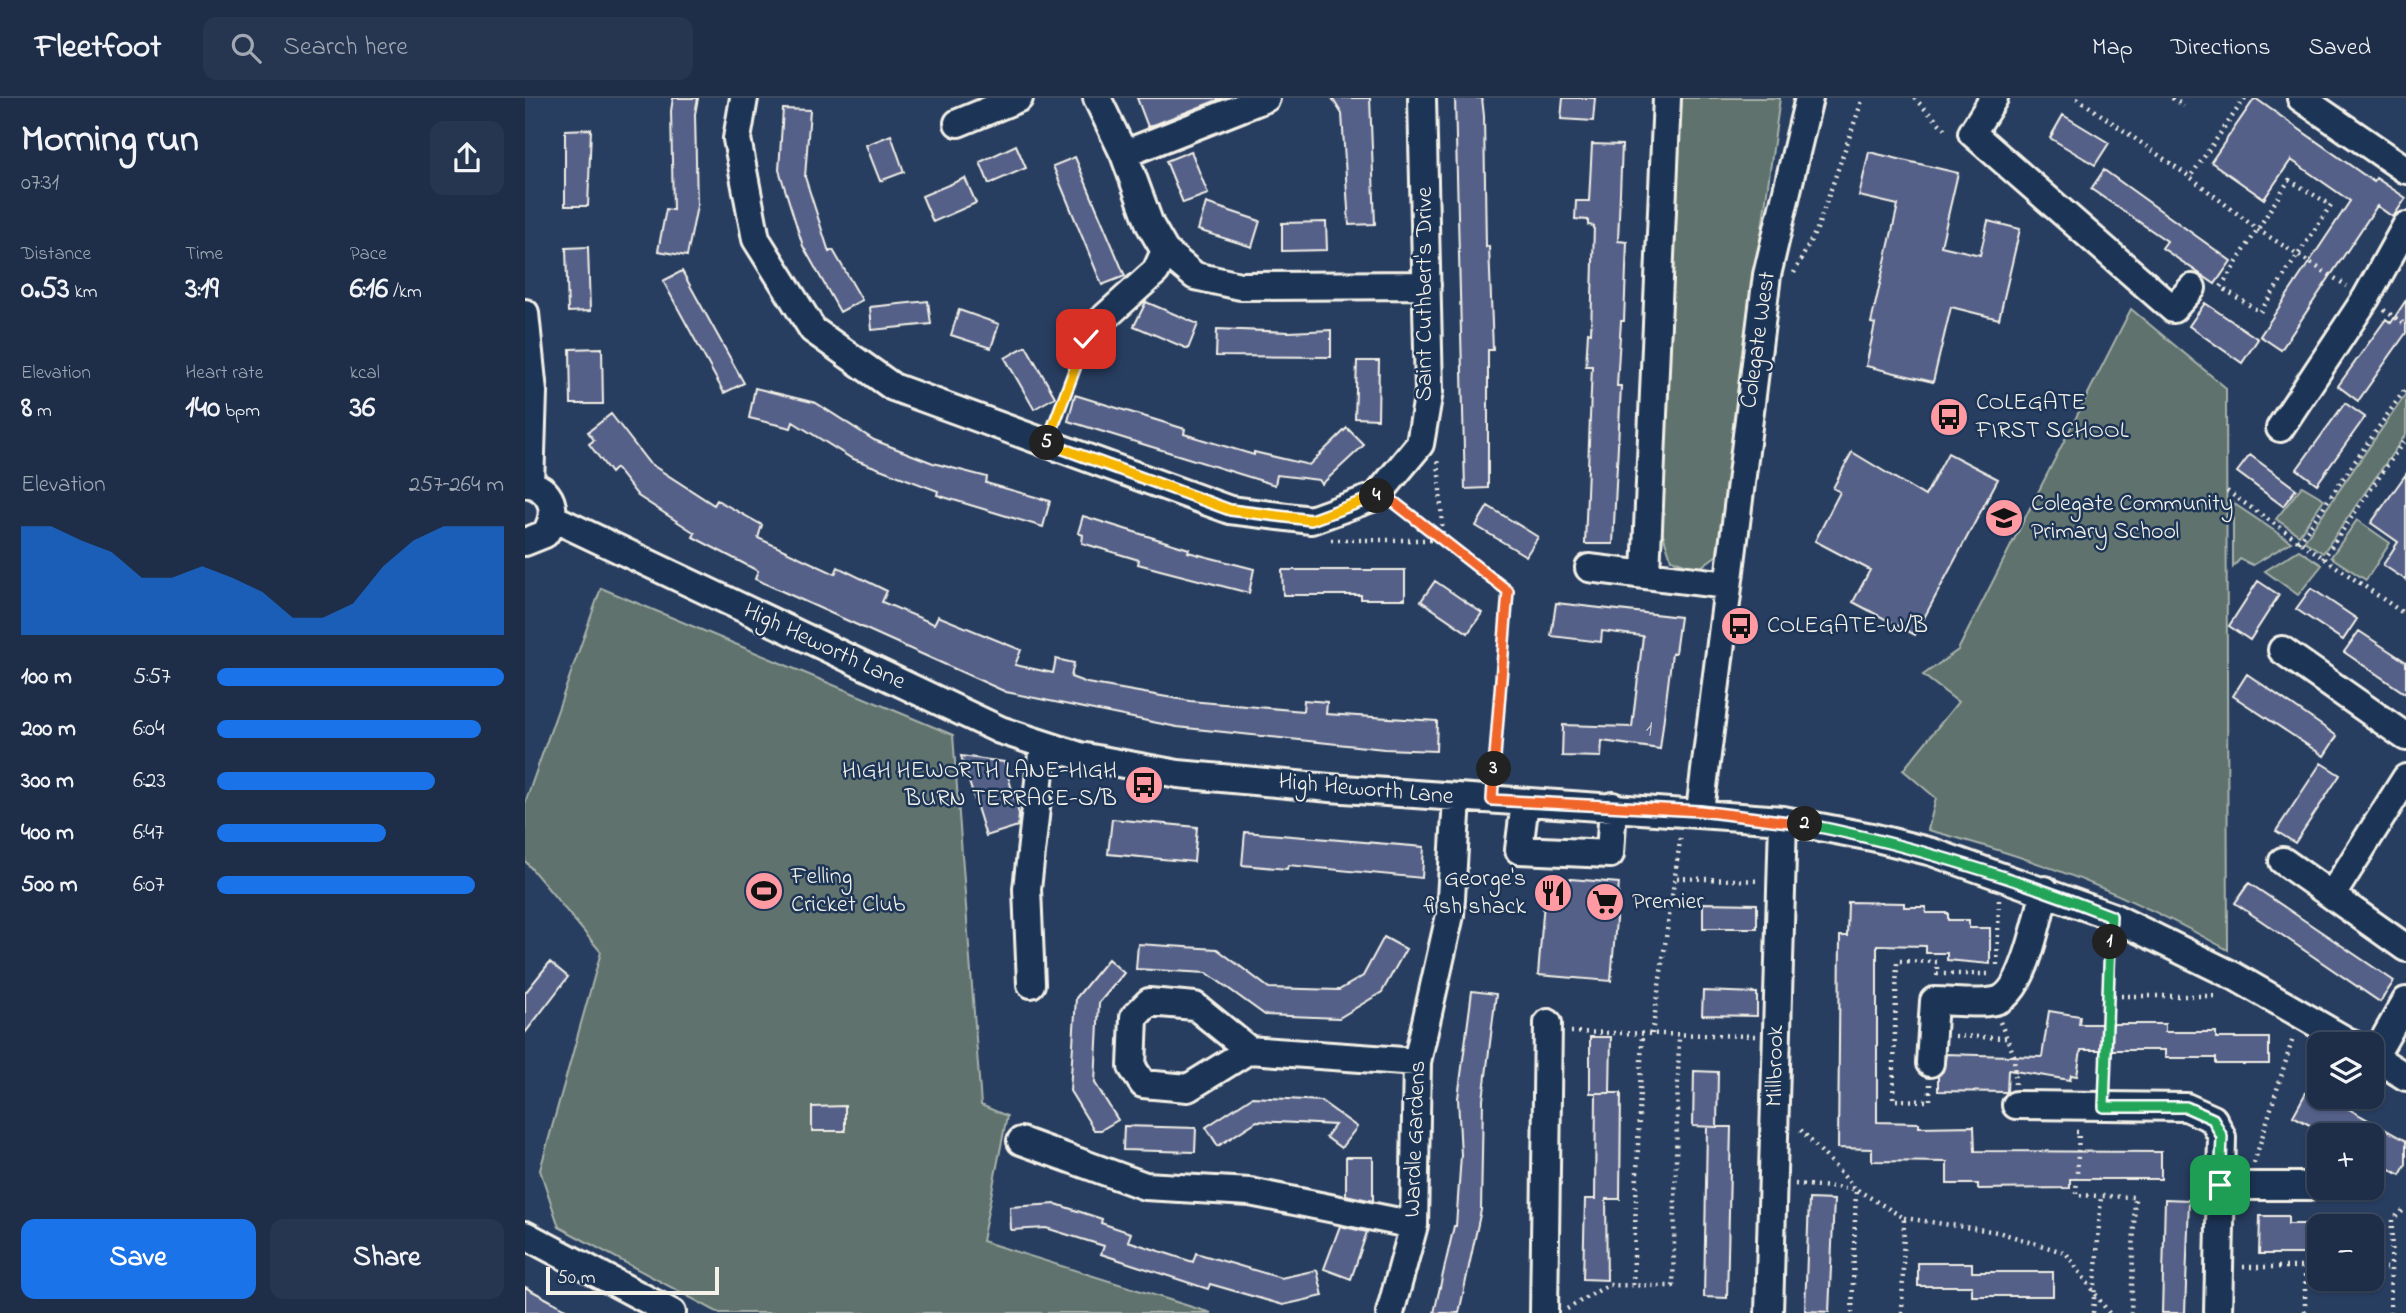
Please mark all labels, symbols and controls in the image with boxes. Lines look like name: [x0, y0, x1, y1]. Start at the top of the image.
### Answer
search box: [203, 17, 693, 80]
text: Fleetfoot: [35, 24, 161, 72]
icon: search: [227, 29, 265, 67]
text: Search here: [283, 29, 408, 67]
text: Map: [2092, 31, 2133, 66]
text: Directions: [2171, 31, 2270, 66]
text: Saved: [2308, 31, 2371, 66]
text: Morning run: [21, 113, 199, 169]
button: share: [430, 121, 504, 195]
text: 07:31: [21, 167, 59, 200]
street label: Saint Cuthbert's Drive: [1408, 186, 1443, 401]
text: Distance: [21, 241, 91, 268]
text: Time: [185, 241, 223, 268]
text: Pace: [350, 241, 387, 268]
text: 0.53: [21, 268, 70, 312]
text: 3:19: [185, 268, 219, 312]
text: 6:16: [350, 268, 388, 312]
street label: Colegate West: [1732, 269, 1786, 411]
text: km: [70, 279, 97, 306]
text: /km: [388, 279, 422, 306]
pin: [1056, 309, 1116, 369]
icon: check: [1067, 320, 1105, 358]
text: Elevation: [21, 360, 91, 387]
text: Heart rate: [185, 360, 263, 387]
text: kcal: [350, 360, 380, 387]
place label: COLEGATE FIRST SCHOOL: [1975, 386, 2129, 449]
text: 8: [21, 387, 32, 431]
text: 140: [185, 387, 220, 431]
text: 36: [350, 387, 375, 431]
bus stop icon: COLEGATE FIRST SCHOOL: [1928, 396, 1970, 438]
text: m: [32, 398, 52, 425]
text: bpm: [220, 398, 260, 425]
pin: 5: [1029, 426, 1065, 460]
text: 5: [1041, 429, 1052, 456]
text: Elevation: [21, 469, 106, 502]
text: 257–264 m: [409, 469, 504, 502]
pin: 4: [1359, 478, 1395, 514]
text: 4: [1373, 482, 1380, 509]
place label: Colegate Community Primary School: [2031, 487, 2233, 551]
school or university icon: Colegate Community Primary School: [1983, 497, 2025, 539]
street label: High Heworth Lane: [737, 594, 911, 700]
bus stop icon: COLEGATE-W/B: [1719, 605, 1761, 647]
place label: COLEGATE-W/B: [1767, 609, 1928, 644]
text: 100 m: [21, 661, 72, 694]
text: 5:57: [133, 661, 171, 694]
text: 200 m: [21, 713, 76, 746]
text: 6:04: [133, 713, 165, 746]
house number: 1: [1646, 715, 1653, 745]
pin: 3: [1476, 752, 1511, 786]
place label: HIGH HEWORTH LANE-HIGH BURN TERRACE-S/B: [842, 754, 1117, 817]
text: 3: [1490, 755, 1497, 782]
bus stop icon: HIGH HEWORTH LANE-HIGH BURN TERRACE-S/B: [1123, 764, 1165, 806]
text: 300 m: [21, 765, 74, 798]
text: 6:23: [133, 765, 166, 798]
street label: High Heworth Lane: [1277, 765, 1455, 815]
pin: 2: [1787, 806, 1823, 842]
text: 2: [1800, 810, 1809, 837]
text: 400 m: [21, 817, 74, 850]
text: 6:47: [133, 817, 164, 850]
place label: Felling Cricket Club: [790, 860, 906, 923]
place label: George's fish shack: [1423, 862, 1526, 925]
text: 500 m: [21, 869, 78, 902]
text: 6:07: [133, 869, 165, 902]
sports icon: Felling Cricket Club: [743, 870, 785, 912]
restaurant icon: George's fish shack: [1532, 872, 1574, 914]
supermarket icon: Premier: [1584, 881, 1626, 923]
place label: Premier: [1632, 885, 1704, 920]
pin: 1: [2093, 924, 2127, 960]
text: 1: [2106, 928, 2113, 955]
street label: Millbrook: [1758, 1024, 1794, 1107]
map controls: [2307, 1032, 2384, 1291]
button: layers: [2307, 1032, 2384, 1109]
street label: Wardle Gardens: [1396, 1060, 1436, 1218]
button: +: [2307, 1123, 2384, 1200]
pin: [2190, 1155, 2250, 1215]
icon: arrive: [2201, 1166, 2239, 1204]
button: −: [2307, 1214, 2384, 1291]
button: Save: [21, 1219, 256, 1299]
button: Share: [270, 1219, 504, 1299]
scale bar: [546, 1264, 719, 1296]
text: 50 m: [557, 1265, 596, 1292]

